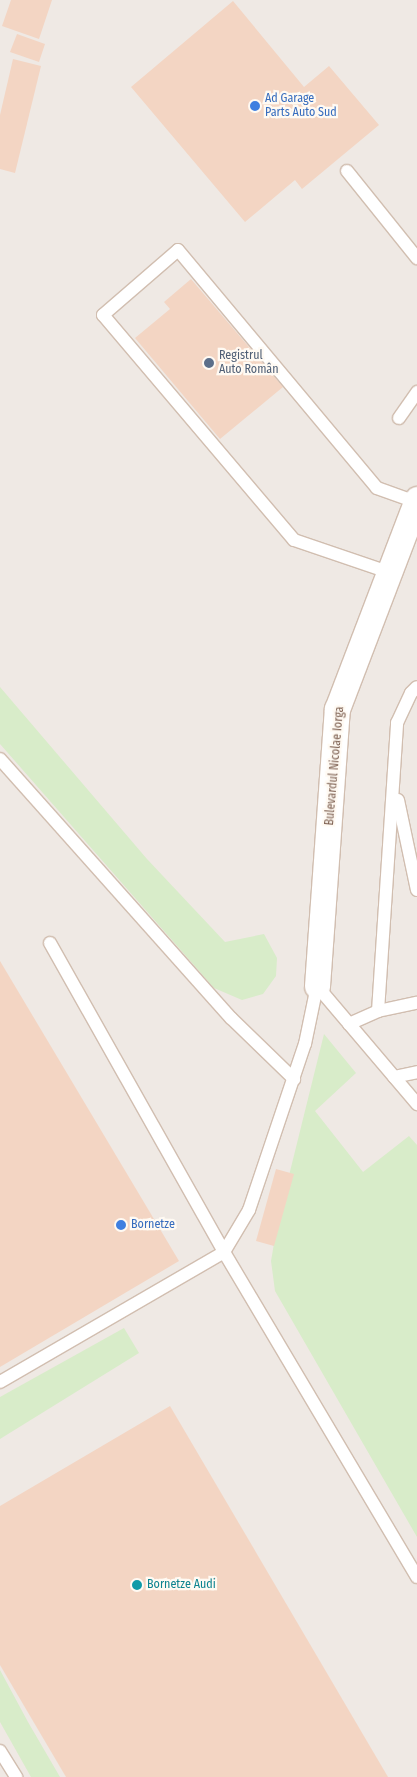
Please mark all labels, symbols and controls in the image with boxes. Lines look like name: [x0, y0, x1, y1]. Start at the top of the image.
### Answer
place label: Ad Garage Parts Auto Sud: [265, 92, 337, 120]
marker: Ad Garage Parts Auto Sud: [249, 100, 261, 112]
place label: Registrul Auto Român: [219, 349, 279, 377]
marker: Registrul Auto Român: [203, 357, 215, 369]
street label: Bulevardul Nicolae Iorga: [323, 706, 347, 826]
place label: Bornetze: [131, 1218, 175, 1232]
marker: Bornetze: [115, 1219, 127, 1231]
place label: Bornetze Audi: [147, 1578, 216, 1592]
marker: Bornetze Audi: [131, 1579, 143, 1591]

